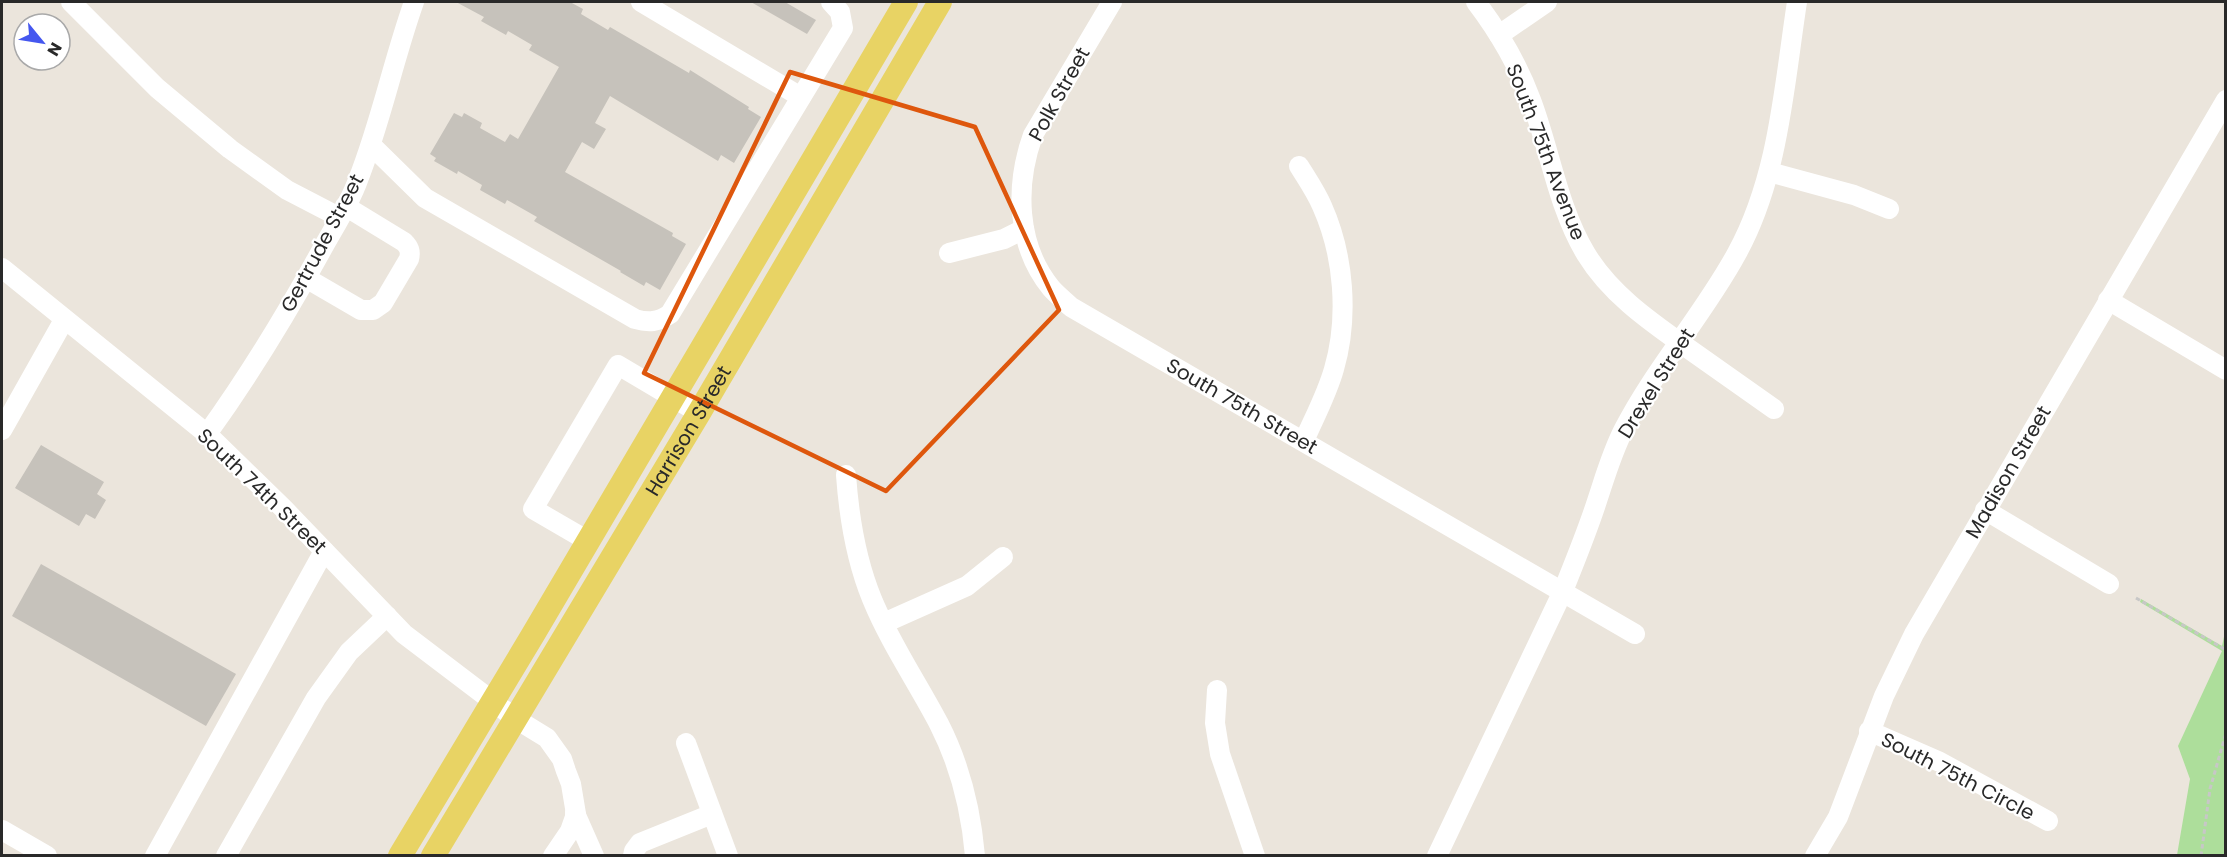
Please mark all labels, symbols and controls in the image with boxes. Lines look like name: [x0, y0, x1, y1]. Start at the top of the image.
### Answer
north arrow: [12, 12, 72, 72]
text: N: [42, 38, 68, 60]
street label: Polk Street: [1022, 42, 1096, 146]
street label: South 75th Avenue: [1499, 60, 1593, 244]
street label: Gertrude Street: [274, 169, 370, 317]
street label: Drexel Street: [1611, 323, 1701, 443]
street label: South 75th Street: [1161, 351, 1323, 461]
street label: Harrison Street: [638, 360, 738, 501]
street label: Madison Street: [1959, 400, 2057, 544]
street label: South 74th Street: [191, 422, 333, 560]
street label: South 75th Circle: [1876, 725, 2040, 827]

